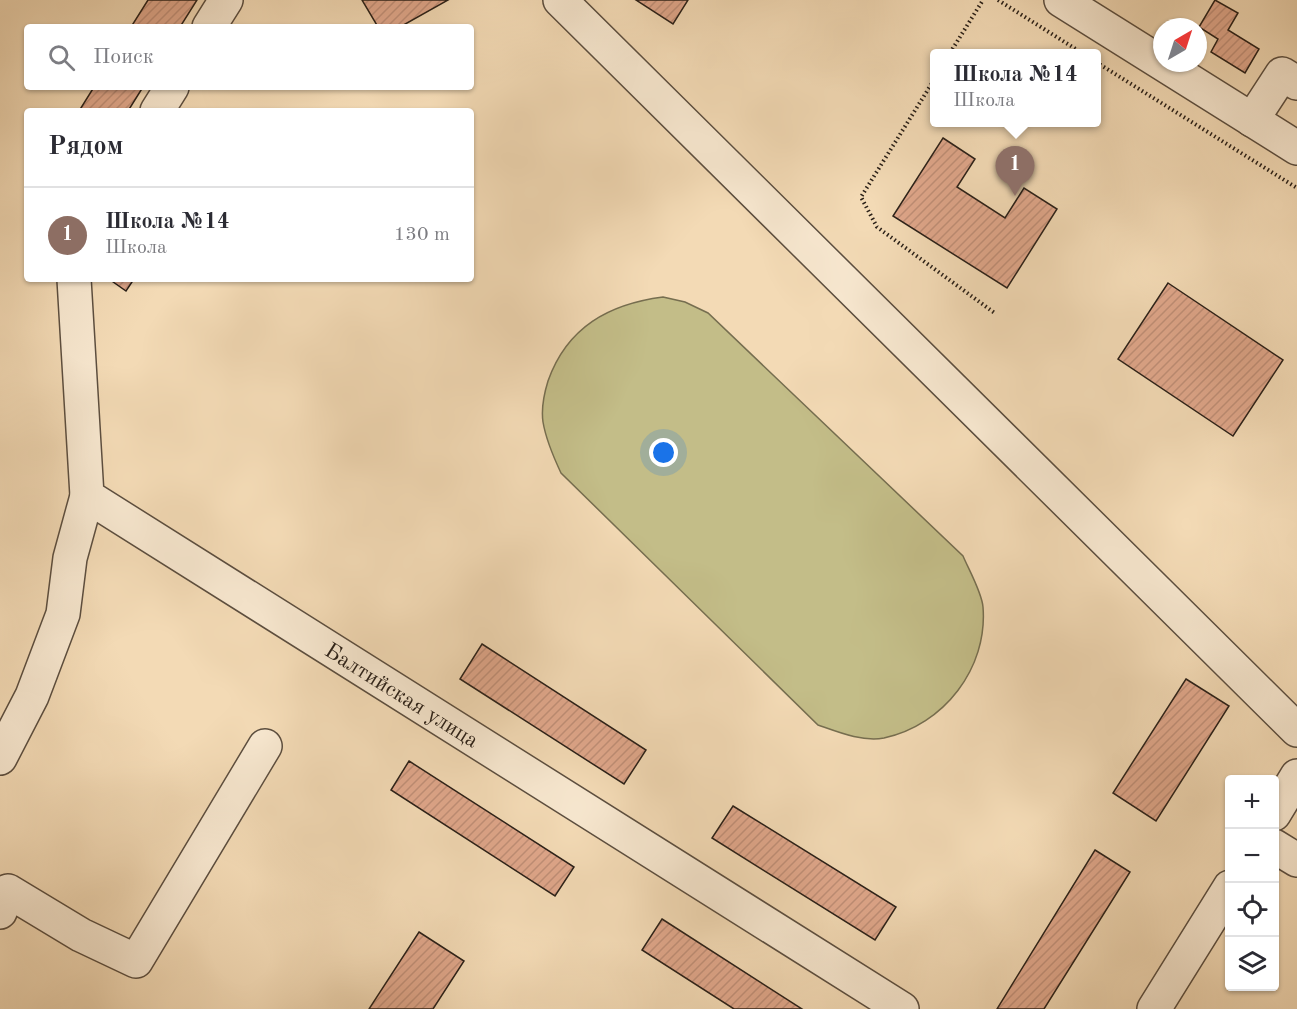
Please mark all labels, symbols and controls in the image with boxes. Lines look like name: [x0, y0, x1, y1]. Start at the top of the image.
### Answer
north arrow: [1153, 18, 1207, 72]
search box: [24, 24, 474, 90]
icon: search: [45, 41, 78, 74]
text: Поиск: [93, 46, 154, 68]
popup: [930, 49, 1101, 127]
text: Школа №14: [953, 64, 1078, 86]
text: Школа: [953, 91, 1015, 111]
text: Рядом: [48, 134, 123, 160]
pin: 1: [996, 146, 1034, 196]
text: Школа №14: [105, 211, 230, 233]
text: 1: [62, 225, 73, 245]
text: 130 m: [394, 225, 450, 245]
text: Школа: [105, 238, 167, 258]
your location: [649, 438, 678, 467]
street label: Балтийская улица: [320, 640, 482, 753]
map controls: [1225, 775, 1279, 991]
button: +: [1225, 775, 1279, 829]
button: −: [1225, 829, 1279, 883]
button: locate: [1225, 883, 1279, 937]
button: layers: [1225, 937, 1279, 991]

